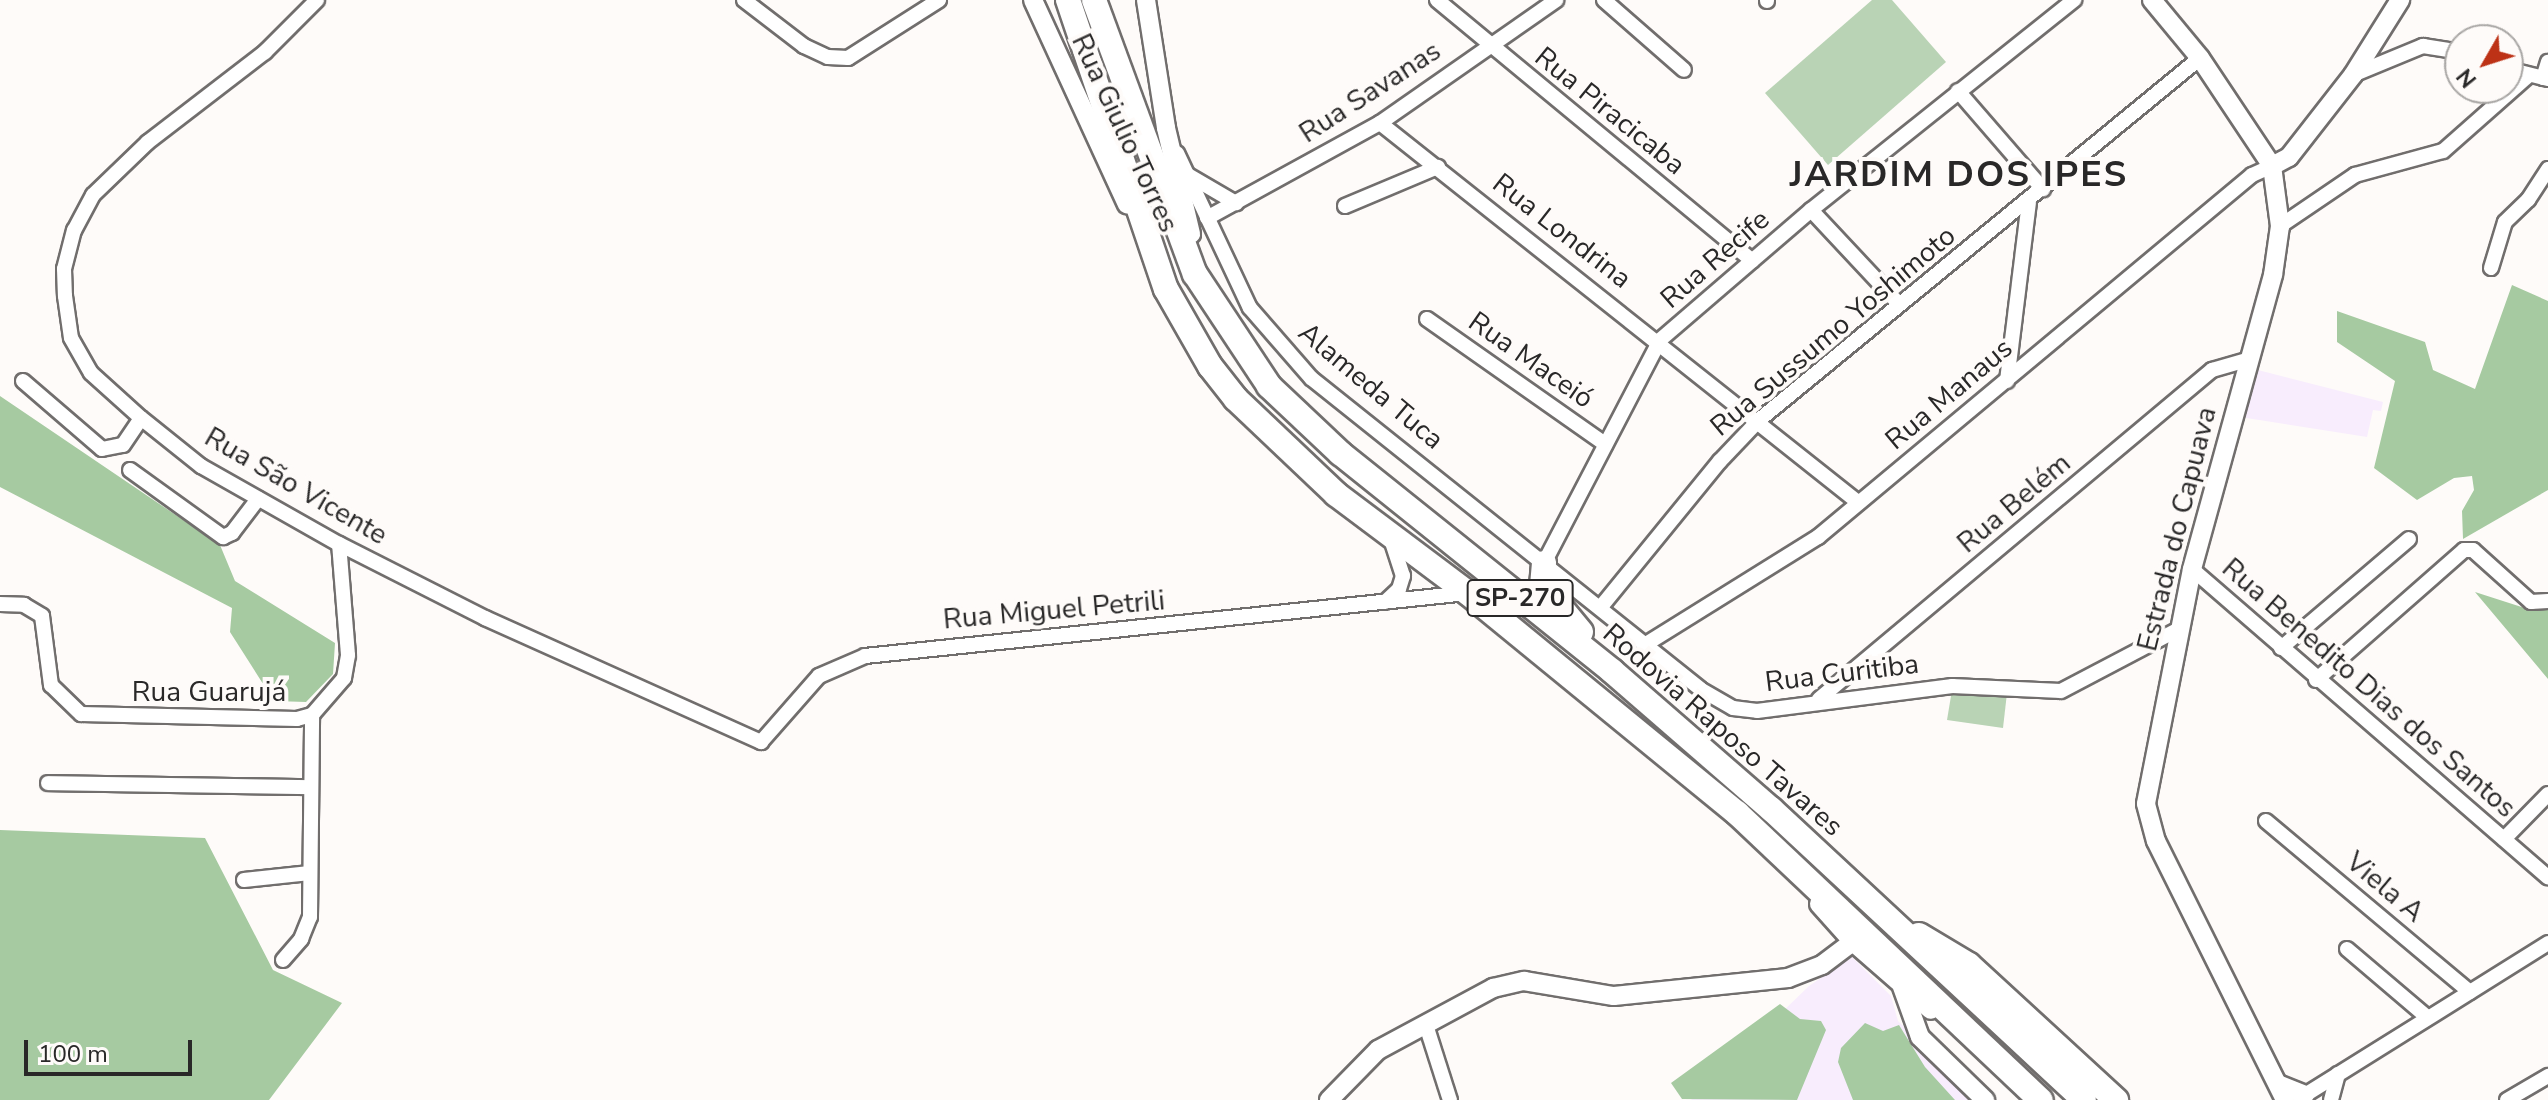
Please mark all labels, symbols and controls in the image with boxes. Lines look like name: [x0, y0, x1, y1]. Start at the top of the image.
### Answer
north arrow: [2444, 24, 2524, 104]
street label: Rua Giulio Torres: [1064, 28, 1186, 238]
street label: Rua Savanas: [1293, 34, 1447, 150]
street label: Rua Piracicaba: [1528, 40, 1692, 182]
text: N: [2450, 62, 2484, 94]
district label: JARDIM DOS IPES: [1790, 153, 2128, 197]
street label: Rua Londrina: [1486, 166, 1638, 296]
street label: Rua Recife: [1654, 203, 1776, 315]
street label: Rua Sussumo Yoshimoto: [1704, 219, 1962, 443]
street label: Rua Maceió: [1462, 305, 1600, 415]
street label: Alameda Tuca: [1292, 316, 1450, 456]
street label: Rua Manaus: [1879, 331, 2019, 457]
street label: Estrada do Capuava: [2130, 403, 2224, 655]
street label: Rua São Vicente: [199, 420, 393, 552]
street label: Rua Belém: [1951, 446, 2077, 560]
street label: Rua Benedito Dias dos Santos: [2215, 551, 2523, 825]
road number: SP-270: [1466, 576, 1574, 620]
street label: Rua Miguel Petrili: [942, 584, 1166, 636]
street label: Rodovia Raposo Tavares: [1596, 617, 1850, 843]
street label: Rua Curitiba: [1763, 647, 1921, 699]
street label: Rua Guarujá: [132, 675, 286, 709]
street label: Viela A: [2339, 845, 2431, 929]
scale bar: [28, 1024, 196, 1074]
text: 100 m: [38, 1038, 108, 1070]

